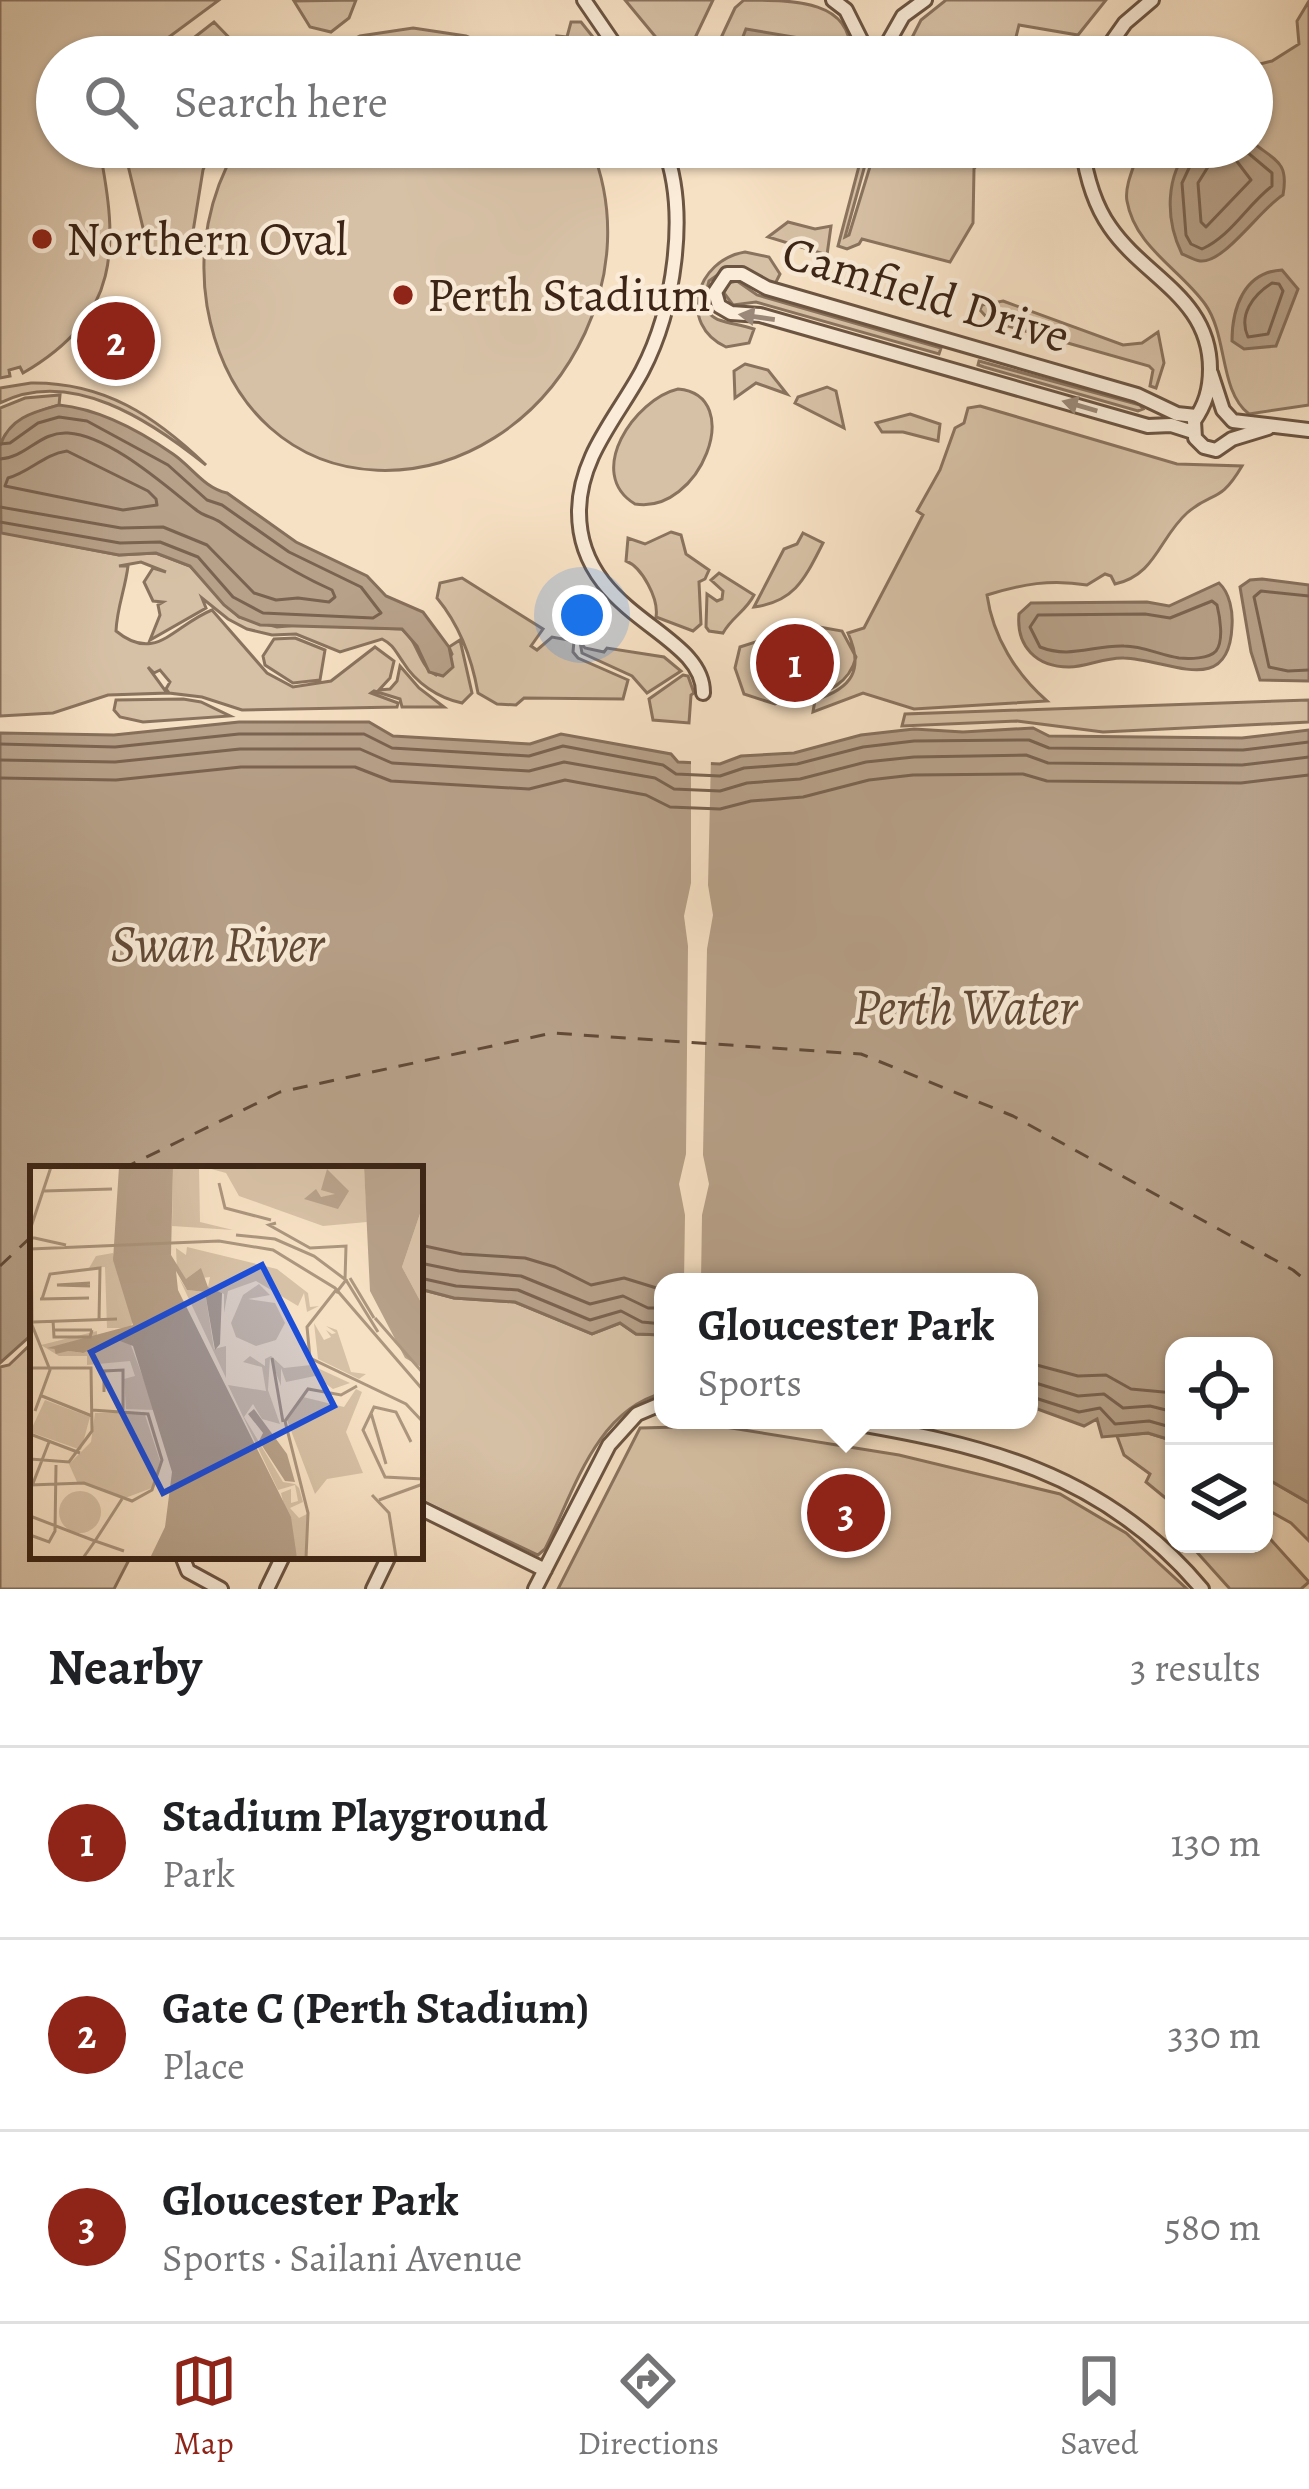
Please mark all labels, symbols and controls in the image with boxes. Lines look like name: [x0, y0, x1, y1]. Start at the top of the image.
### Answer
search box: [36, 36, 1273, 168]
icon: search: [78, 69, 144, 135]
text: Search here: [174, 71, 388, 133]
place label: Northern Oval: [66, 206, 347, 272]
street label: Camfield Drive: [774, 219, 1078, 369]
marker: Northern Oval: [29, 226, 55, 252]
place label: Perth Stadium: [427, 262, 711, 328]
marker: Perth Stadium: [390, 282, 416, 308]
pin: 2: [77, 296, 155, 386]
one-way arrow: [737, 307, 775, 326]
one-way arrow: [1061, 396, 1098, 414]
your location: [552, 585, 612, 645]
pin: 1: [756, 618, 834, 708]
water label: Swan River: [110, 909, 326, 979]
water label: Perth Water: [853, 972, 1079, 1042]
inset map: [30, 1166, 423, 1559]
popup: [654, 1273, 1038, 1429]
text: Gloucester Park: [698, 1294, 994, 1356]
map controls: [1165, 1337, 1273, 1553]
button: locate: [1165, 1337, 1273, 1445]
text: Sports: [698, 1356, 802, 1409]
button: layers: [1165, 1445, 1273, 1553]
pin: 3: [807, 1468, 885, 1558]
text: Nearby: [48, 1632, 202, 1702]
text: 3 results: [1130, 1641, 1261, 1694]
text: Stadium Playground: [162, 1785, 548, 1847]
text: 1: [80, 1816, 94, 1869]
text: 130 m: [1170, 1816, 1261, 1869]
text: Park: [162, 1847, 235, 1900]
text: Gate C (Perth Stadium): [162, 1977, 589, 2039]
text: 2: [78, 2008, 96, 2061]
text: 330 m: [1168, 2008, 1261, 2061]
text: Place: [162, 2039, 245, 2092]
text: Gloucester Park: [162, 2169, 459, 2231]
text: 3: [79, 2200, 95, 2253]
text: 580 m: [1164, 2200, 1261, 2253]
text: Sports · Sailani Avenue: [162, 2231, 522, 2284]
tab: Map: [171, 2348, 237, 2465]
tab: Directions: [578, 2348, 719, 2465]
tab: Saved: [1060, 2348, 1138, 2465]

